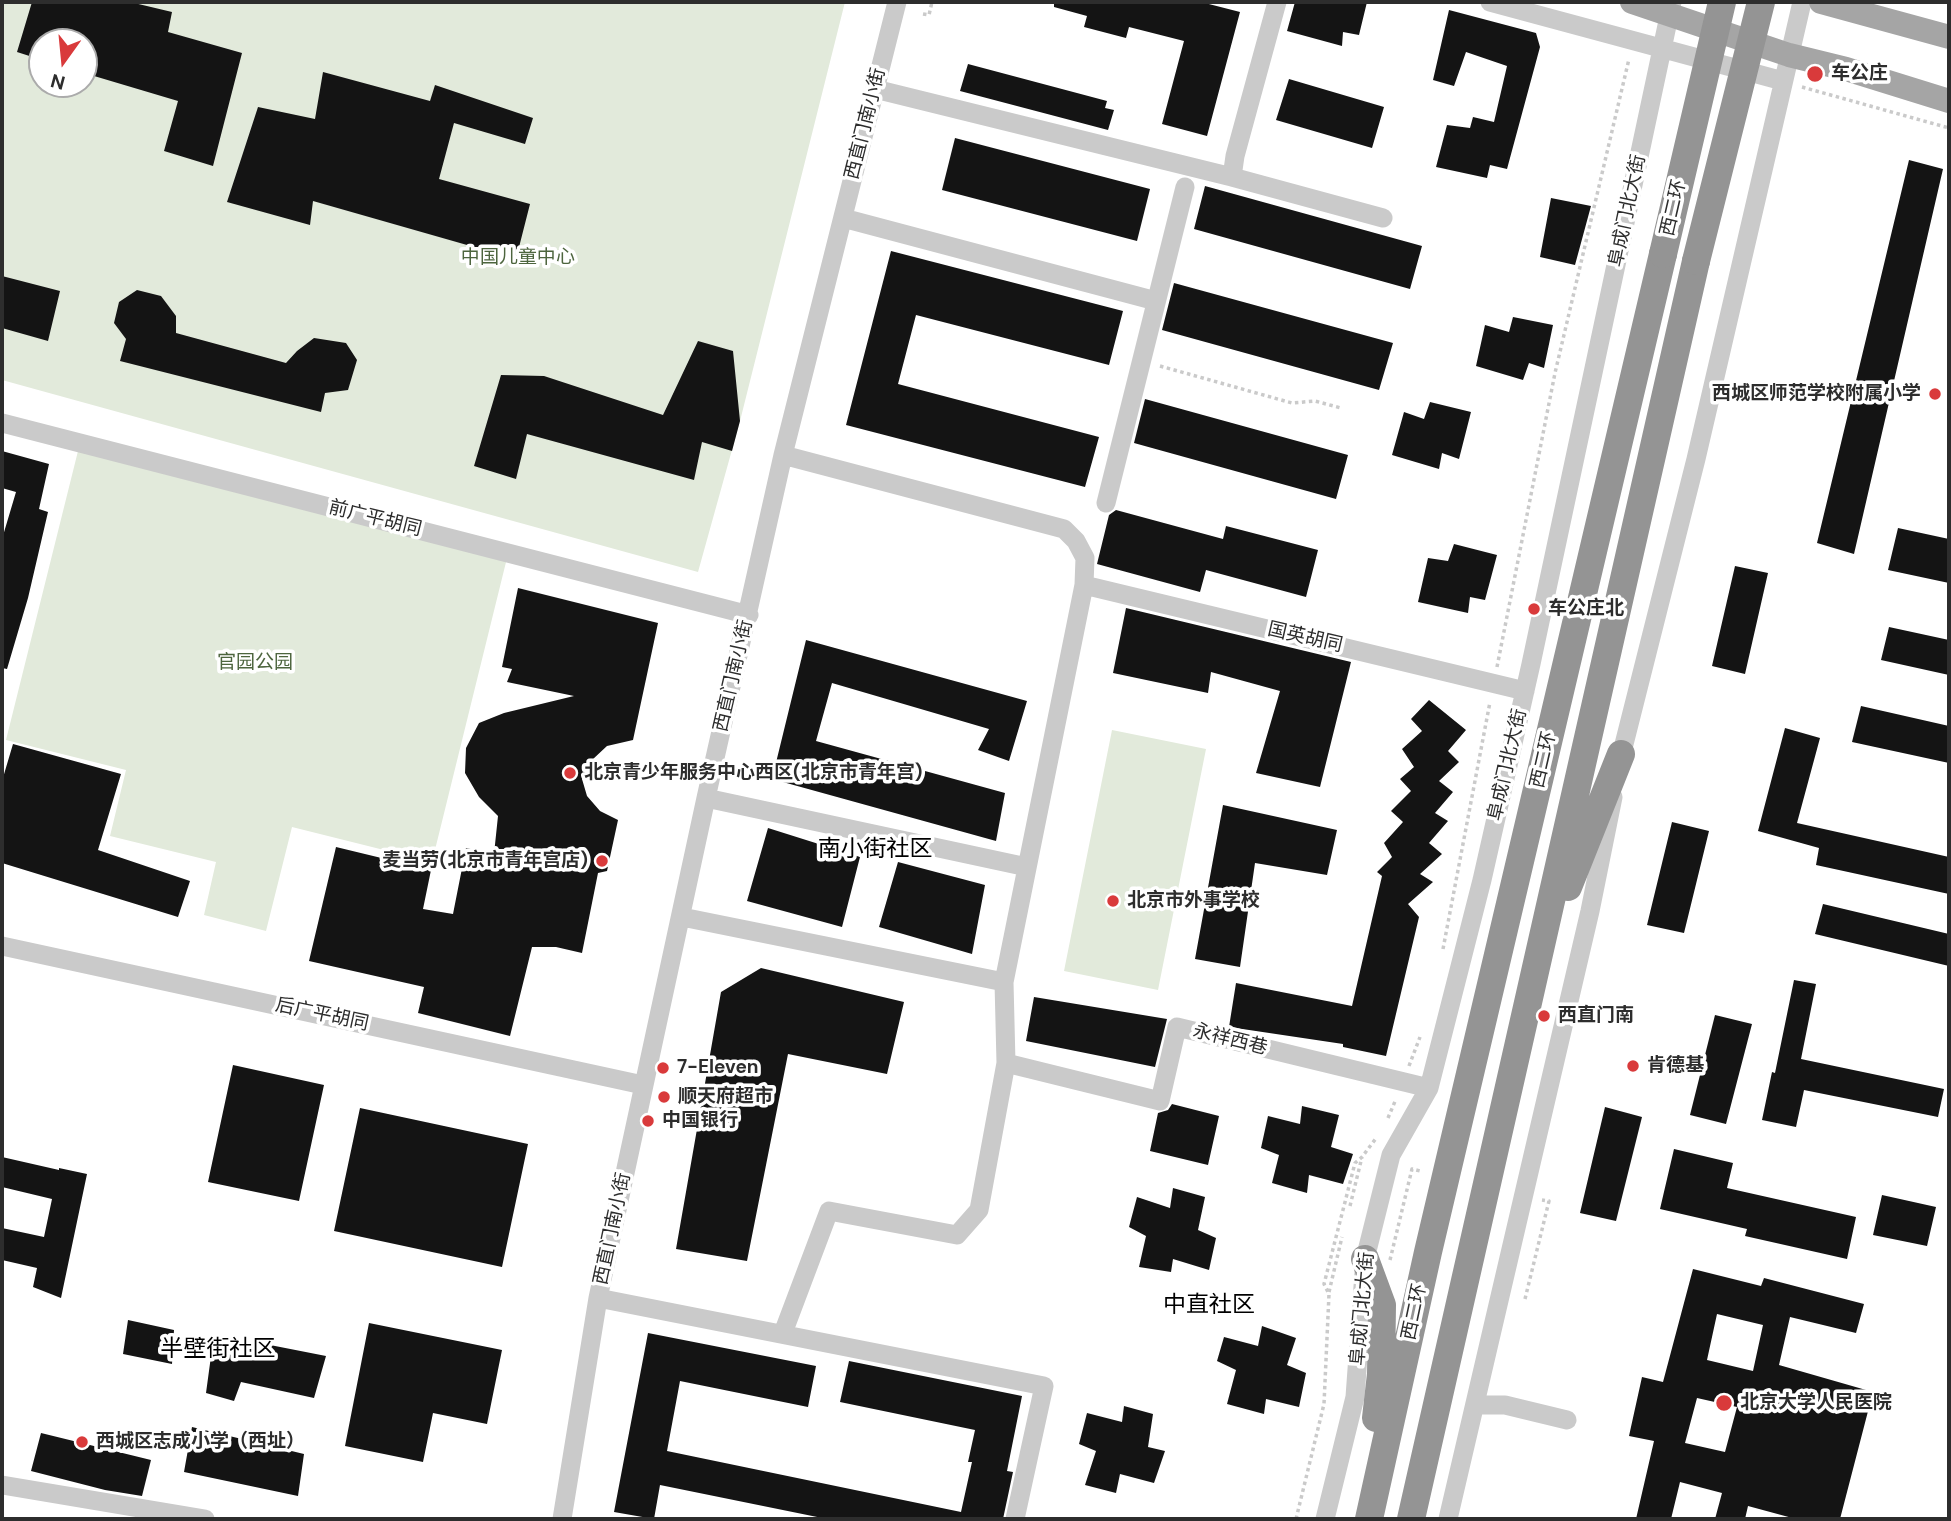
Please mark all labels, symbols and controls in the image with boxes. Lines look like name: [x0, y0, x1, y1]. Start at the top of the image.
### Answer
north arrow: [28, 28, 98, 98]
place label: 车公庄: [1831, 63, 1888, 85]
marker: 车公庄: [1805, 64, 1825, 84]
street label: 西直门南小街: [841, 66, 891, 182]
text: N: [48, 68, 68, 96]
street label: 阜成门北大街: [1605, 153, 1651, 269]
street label: 西二环: [1656, 178, 1692, 238]
park label: 中国儿童中心: [461, 247, 575, 269]
place label: 西城区师范学校附属小学: [1712, 383, 1921, 405]
marker: 西城区师范学校附属小学: [1927, 386, 1943, 402]
street label: 前广平胡同: [326, 496, 424, 542]
place label: 车公庄北: [1548, 598, 1624, 620]
marker: 车公庄北: [1526, 601, 1542, 617]
street label: 西直门南小街: [710, 618, 758, 734]
street label: 国英胡同: [1265, 618, 1345, 658]
park label: 官园公园: [217, 652, 293, 674]
street label: 阜成门北大街: [1484, 707, 1532, 823]
street label: 西二环: [1526, 730, 1562, 790]
place label: 北京青少年服务中心西区(北京市青年宫): [584, 762, 922, 784]
marker: 北京青少年服务中心西区(北京市青年宫): [562, 765, 578, 781]
district label: 南小街社区: [818, 836, 932, 864]
place label: 麦当劳(北京市青年宫店): [383, 850, 588, 872]
marker: 麦当劳(北京市青年宫店): [594, 853, 610, 869]
place label: 北京市外事学校: [1127, 890, 1260, 912]
marker: 北京市外事学校: [1105, 893, 1121, 909]
street label: 后广平胡同: [273, 994, 371, 1036]
place label: 西直门南: [1558, 1005, 1634, 1027]
marker: 西直门南: [1536, 1008, 1552, 1024]
street label: 永祥西巷: [1190, 1020, 1270, 1060]
place label: 肯德基: [1647, 1055, 1704, 1077]
place label: 7-Eleven: [677, 1057, 759, 1079]
marker: 肯德基: [1625, 1058, 1641, 1074]
marker: 7-Eleven: [655, 1060, 671, 1076]
place label: 顺天府超市: [678, 1086, 773, 1108]
marker: 顺天府超市: [656, 1089, 672, 1105]
place label: 中国银行: [662, 1110, 738, 1132]
marker: 中国银行: [640, 1113, 656, 1129]
street label: 西直门南小街: [590, 1171, 636, 1287]
street label: 阜成门北大街: [1347, 1251, 1379, 1367]
street label: 西二环: [1398, 1282, 1432, 1342]
district label: 中直社区: [1163, 1292, 1255, 1320]
district label: 半壁街社区: [161, 1336, 275, 1364]
place label: 北京大学人民医院: [1740, 1392, 1892, 1414]
marker: 北京大学人民医院: [1714, 1393, 1734, 1413]
place label: 西城区志成小学（西址）: [96, 1431, 305, 1453]
marker: 西城区志成小学（西址）: [74, 1434, 90, 1450]

